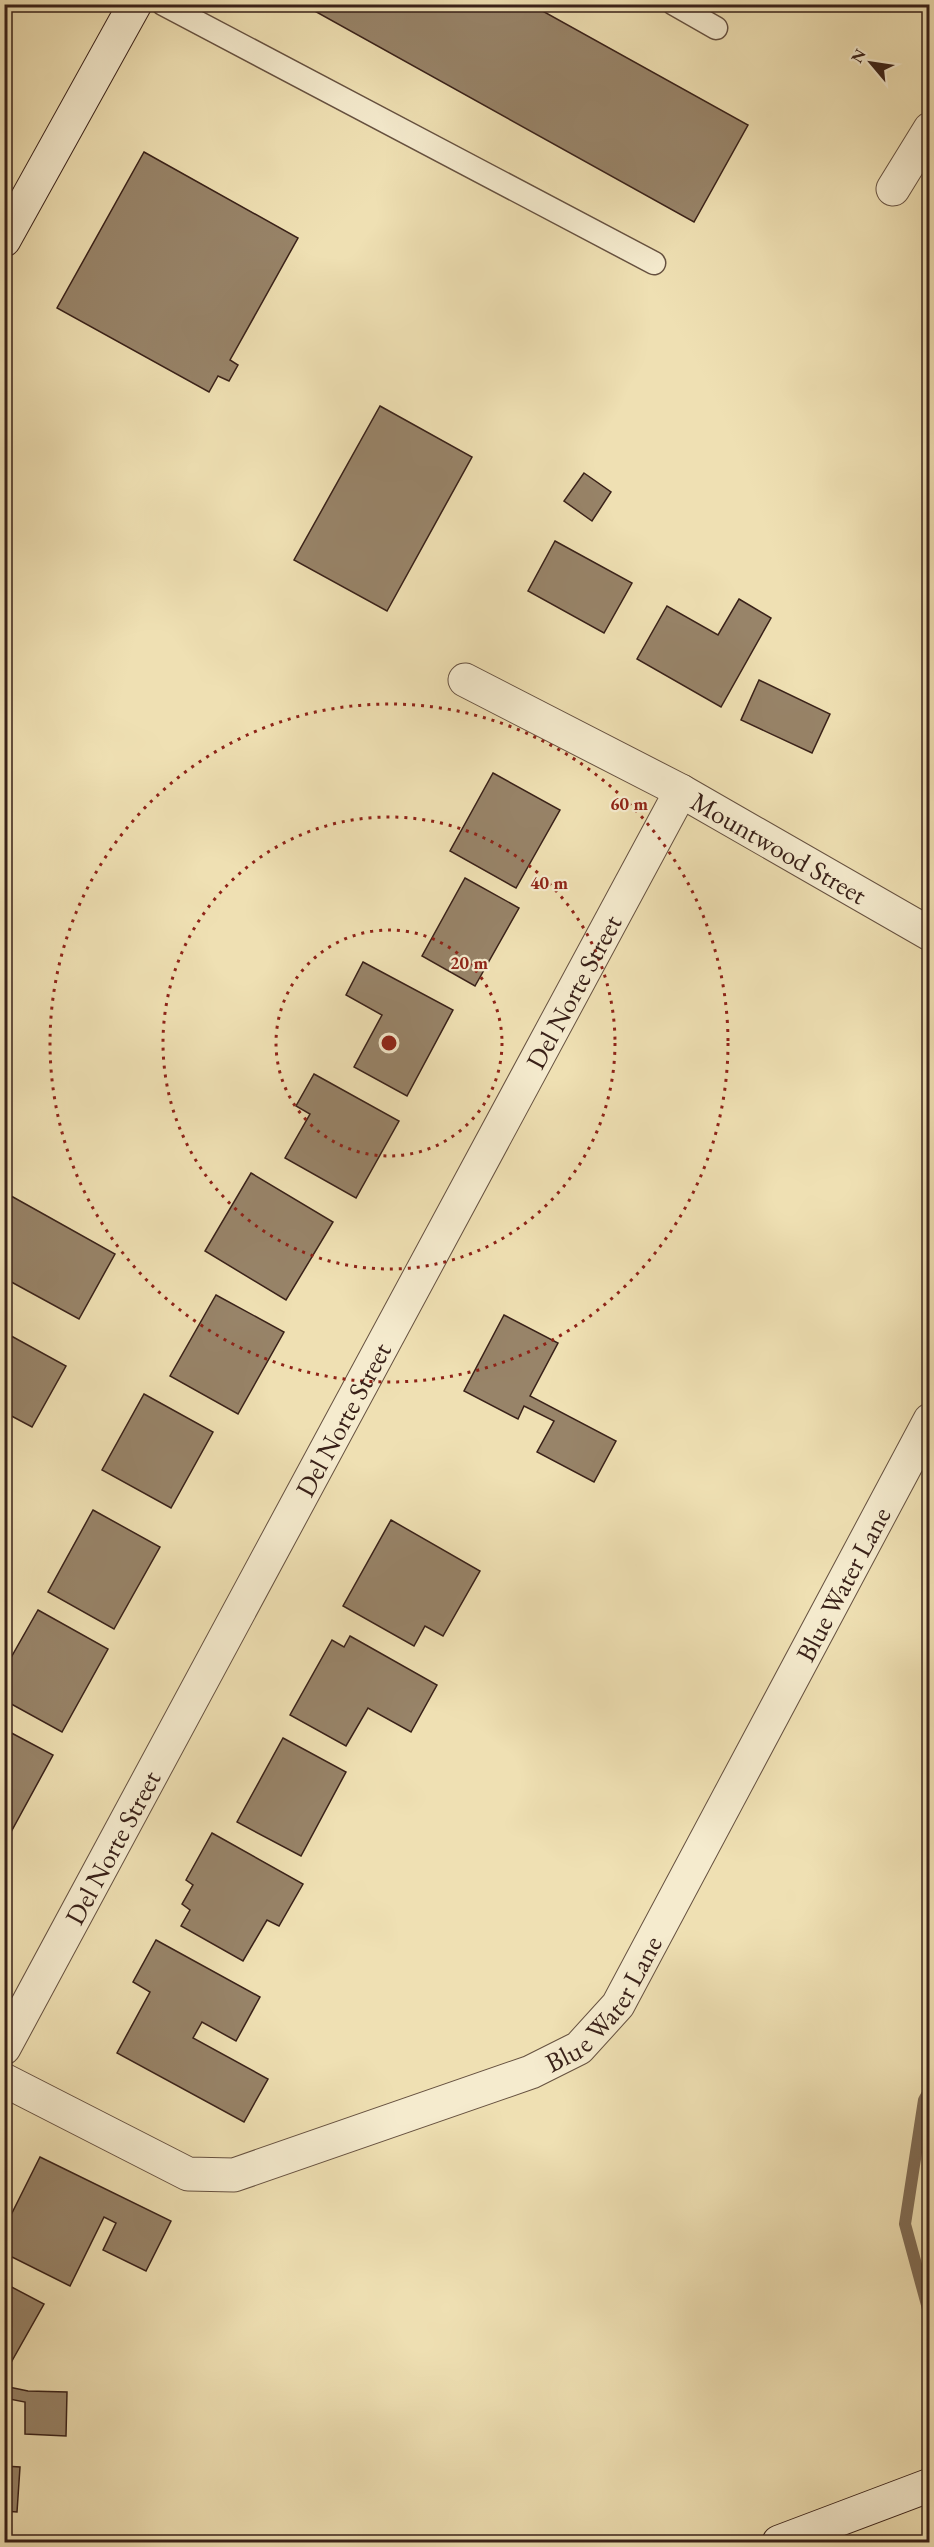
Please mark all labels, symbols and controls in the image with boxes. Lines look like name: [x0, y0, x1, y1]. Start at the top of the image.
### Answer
north arrow: [841, 33, 901, 93]
text: N: [846, 45, 871, 67]
street label: Mountwood Street: [685, 783, 874, 912]
text: 60 m: [610, 792, 648, 815]
text: 40 m: [530, 871, 568, 894]
street label: Del Norte Street: [517, 908, 629, 1075]
text: 20 m: [450, 951, 488, 974]
centre of rings: [379, 1033, 399, 1053]
street label: Del Norte Street: [287, 1336, 399, 1503]
street label: Blue Water Lane: [787, 1501, 898, 1667]
street label: Del Norte Street: [56, 1764, 168, 1931]
street label: Blue Water Lane: [539, 1929, 669, 2080]

